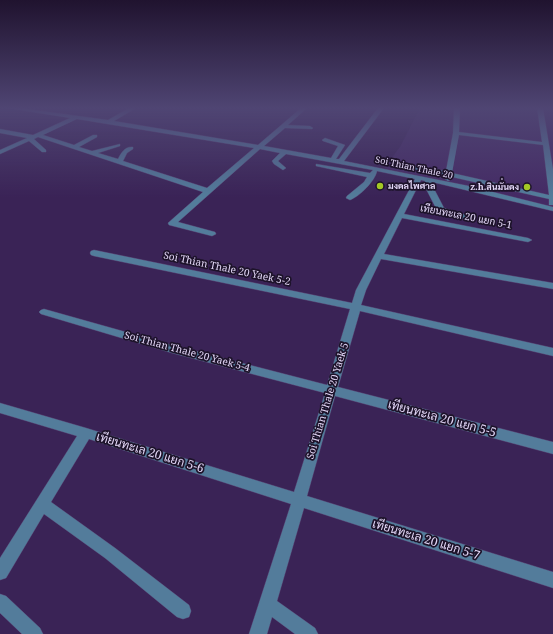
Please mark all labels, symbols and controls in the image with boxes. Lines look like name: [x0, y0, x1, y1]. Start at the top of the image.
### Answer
street label: Soi Thian Thale 20: [374, 155, 454, 181]
marker: มงคลไพศาล: [375, 181, 385, 191]
place label: มงคลไพศาล: [388, 181, 435, 191]
place label: z.h.สินมั่นคง: [470, 182, 519, 192]
marker: z.h.สินมั่นคง: [522, 182, 532, 192]
street label: เทียนทะเล 20 แยก 5-1: [419, 202, 513, 232]
street label: Soi Thian Thale 20 Yaek 5-2: [162, 250, 292, 288]
street label: Soi Thian Thale 20 Yaek 5-4: [123, 329, 251, 375]
street label: Soi Thian Thale 20 Yaek 5: [305, 341, 351, 461]
street label: เทียนทะเล 20 แยก 5-5: [386, 398, 498, 440]
street label: เทียนทะเล 20 แยก 5-6: [94, 430, 206, 476]
street label: เทียนทะเล 20 แยก 5-7: [370, 517, 482, 563]

